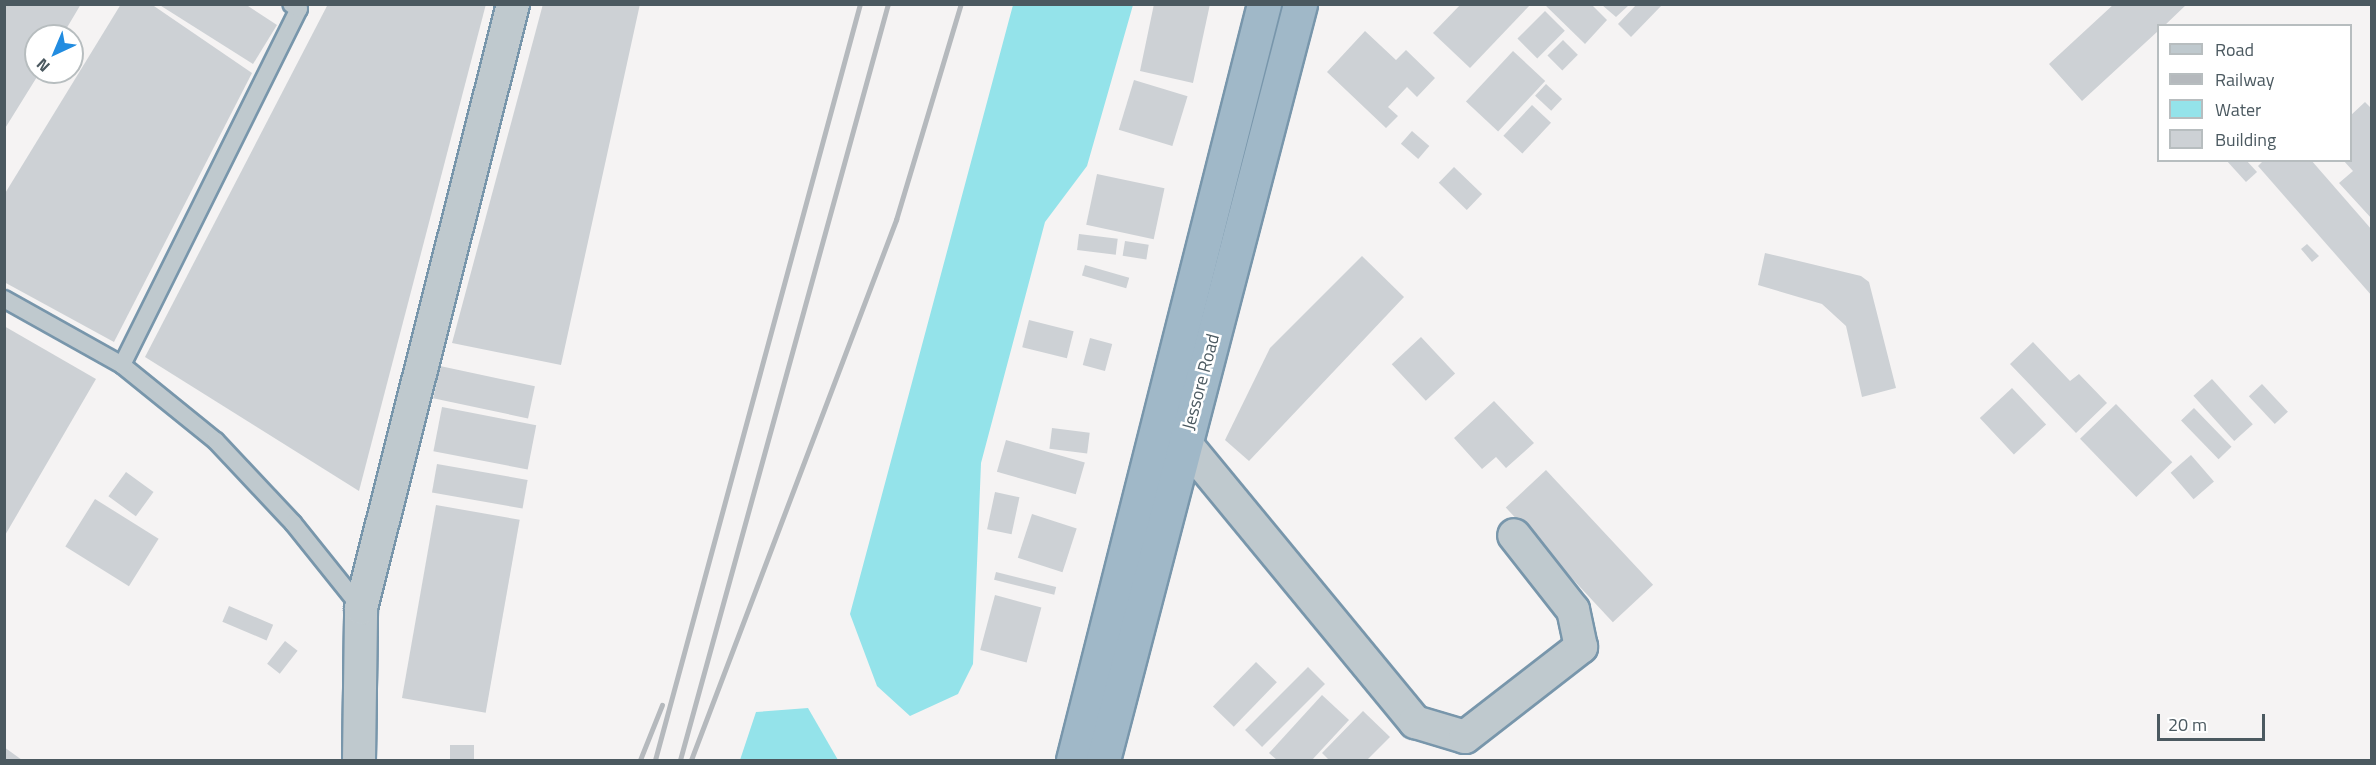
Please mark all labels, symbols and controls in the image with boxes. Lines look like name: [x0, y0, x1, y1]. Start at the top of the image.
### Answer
north arrow: [24, 24, 84, 84]
legend: [2157, 24, 2352, 162]
text: Road: [2215, 36, 2254, 63]
text: N: [31, 53, 55, 78]
text: Railway: [2215, 66, 2274, 93]
text: Water: [2215, 96, 2261, 123]
text: Building: [2215, 126, 2276, 153]
street label: Jessore Road: [1178, 332, 1224, 432]
scale bar: [2160, 702, 2268, 740]
text: 20 m: [2168, 711, 2207, 738]

